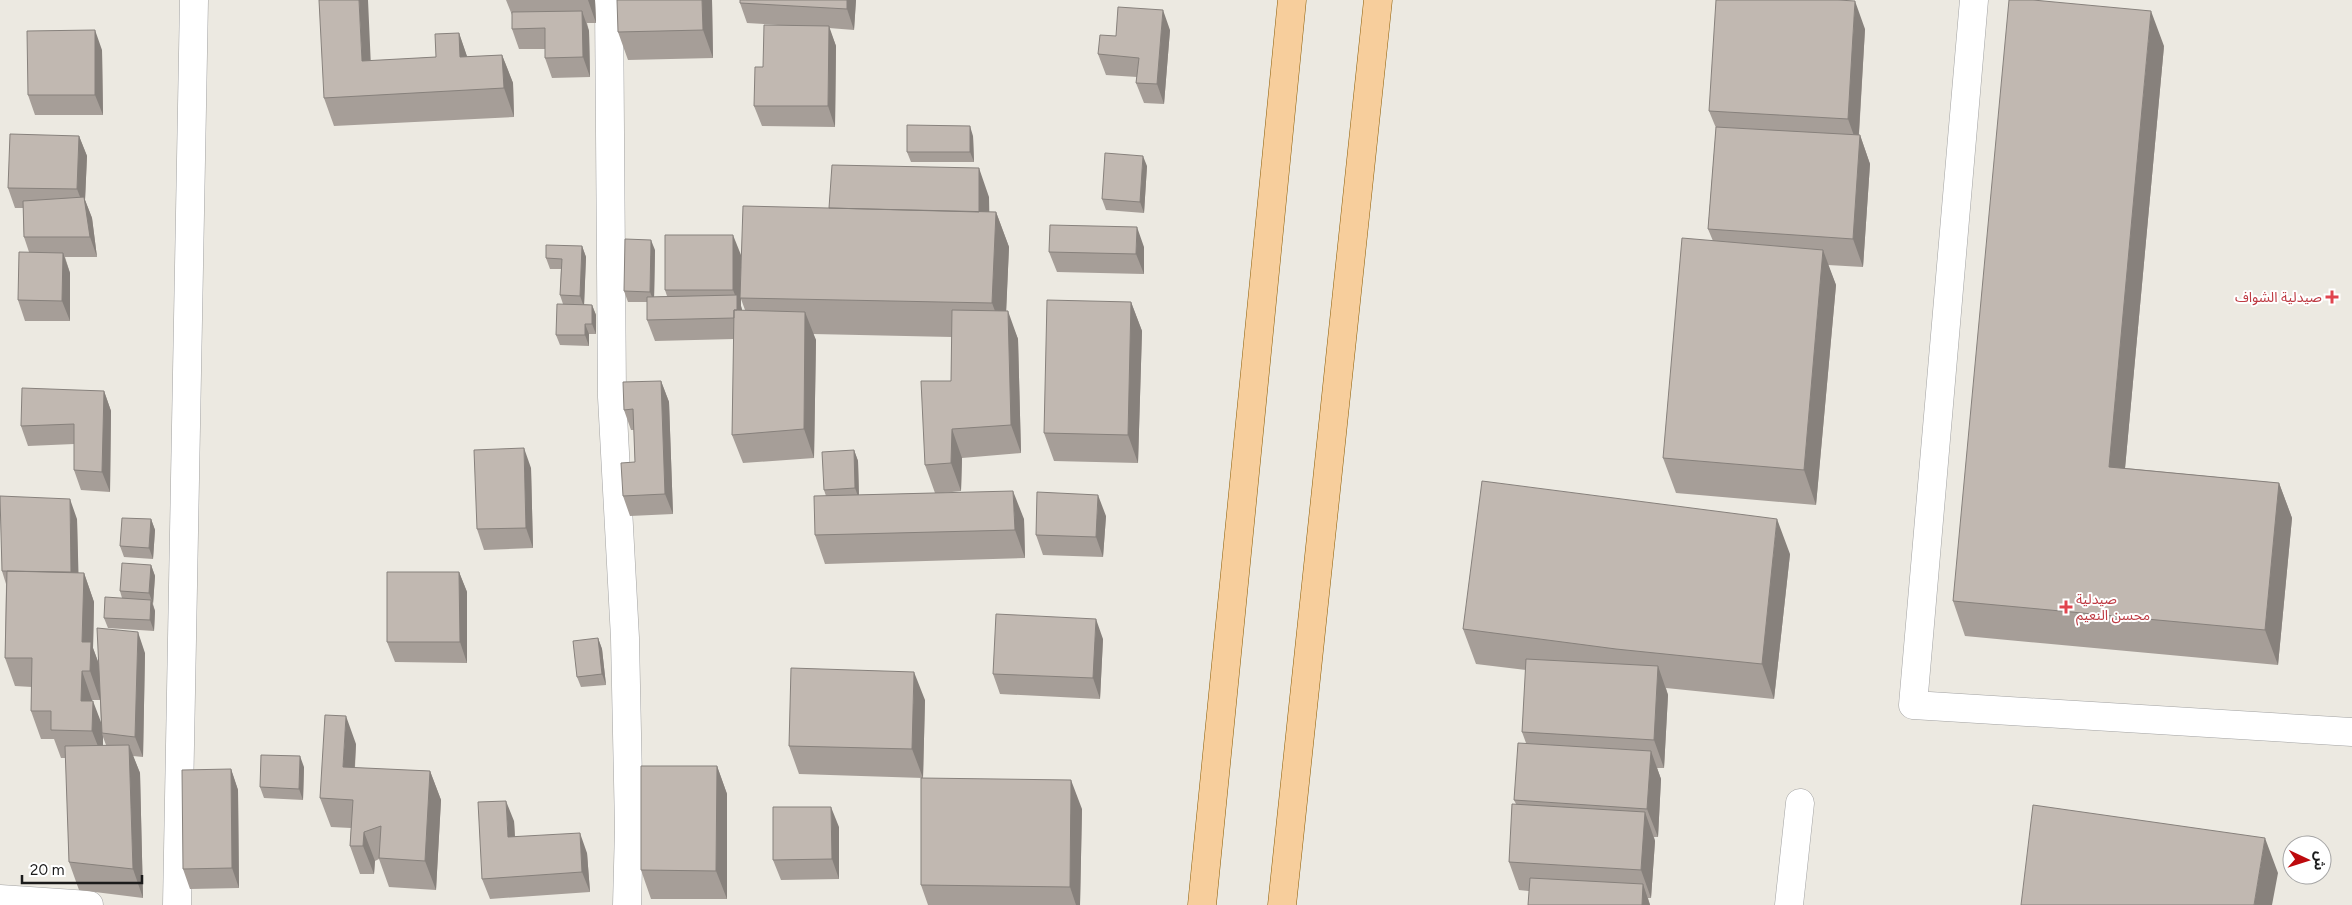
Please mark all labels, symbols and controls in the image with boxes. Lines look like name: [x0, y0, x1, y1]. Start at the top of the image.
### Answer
place label: صيدلية الشواف: [2235, 289, 2322, 306]
marker: صيدلية الشواف: [2326, 291, 2338, 303]
place label: صيدلية محسن النعيم: [2076, 591, 2150, 626]
marker: صيدلية محسن النعيم: [2060, 601, 2072, 613]
north arrow: [2282, 835, 2332, 885]
text: ش: [2310, 851, 2329, 871]
scale bar: [22, 852, 142, 884]
text: 20 m: [30, 861, 64, 879]

